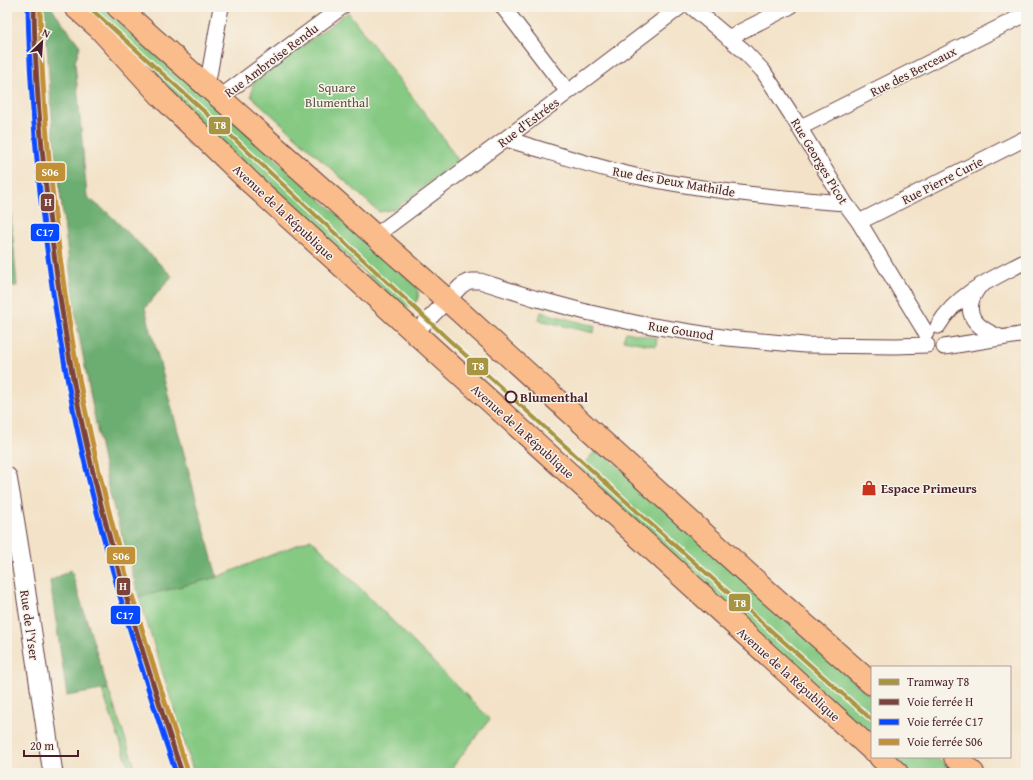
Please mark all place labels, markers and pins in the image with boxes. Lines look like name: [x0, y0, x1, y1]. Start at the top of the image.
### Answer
place label: Blumenthal: [520, 388, 588, 407]
marker: Blumenthal: [504, 390, 518, 404]
shop icon: Espace Primeurs: [860, 479, 878, 497]
place label: Espace Primeurs: [881, 479, 977, 498]

